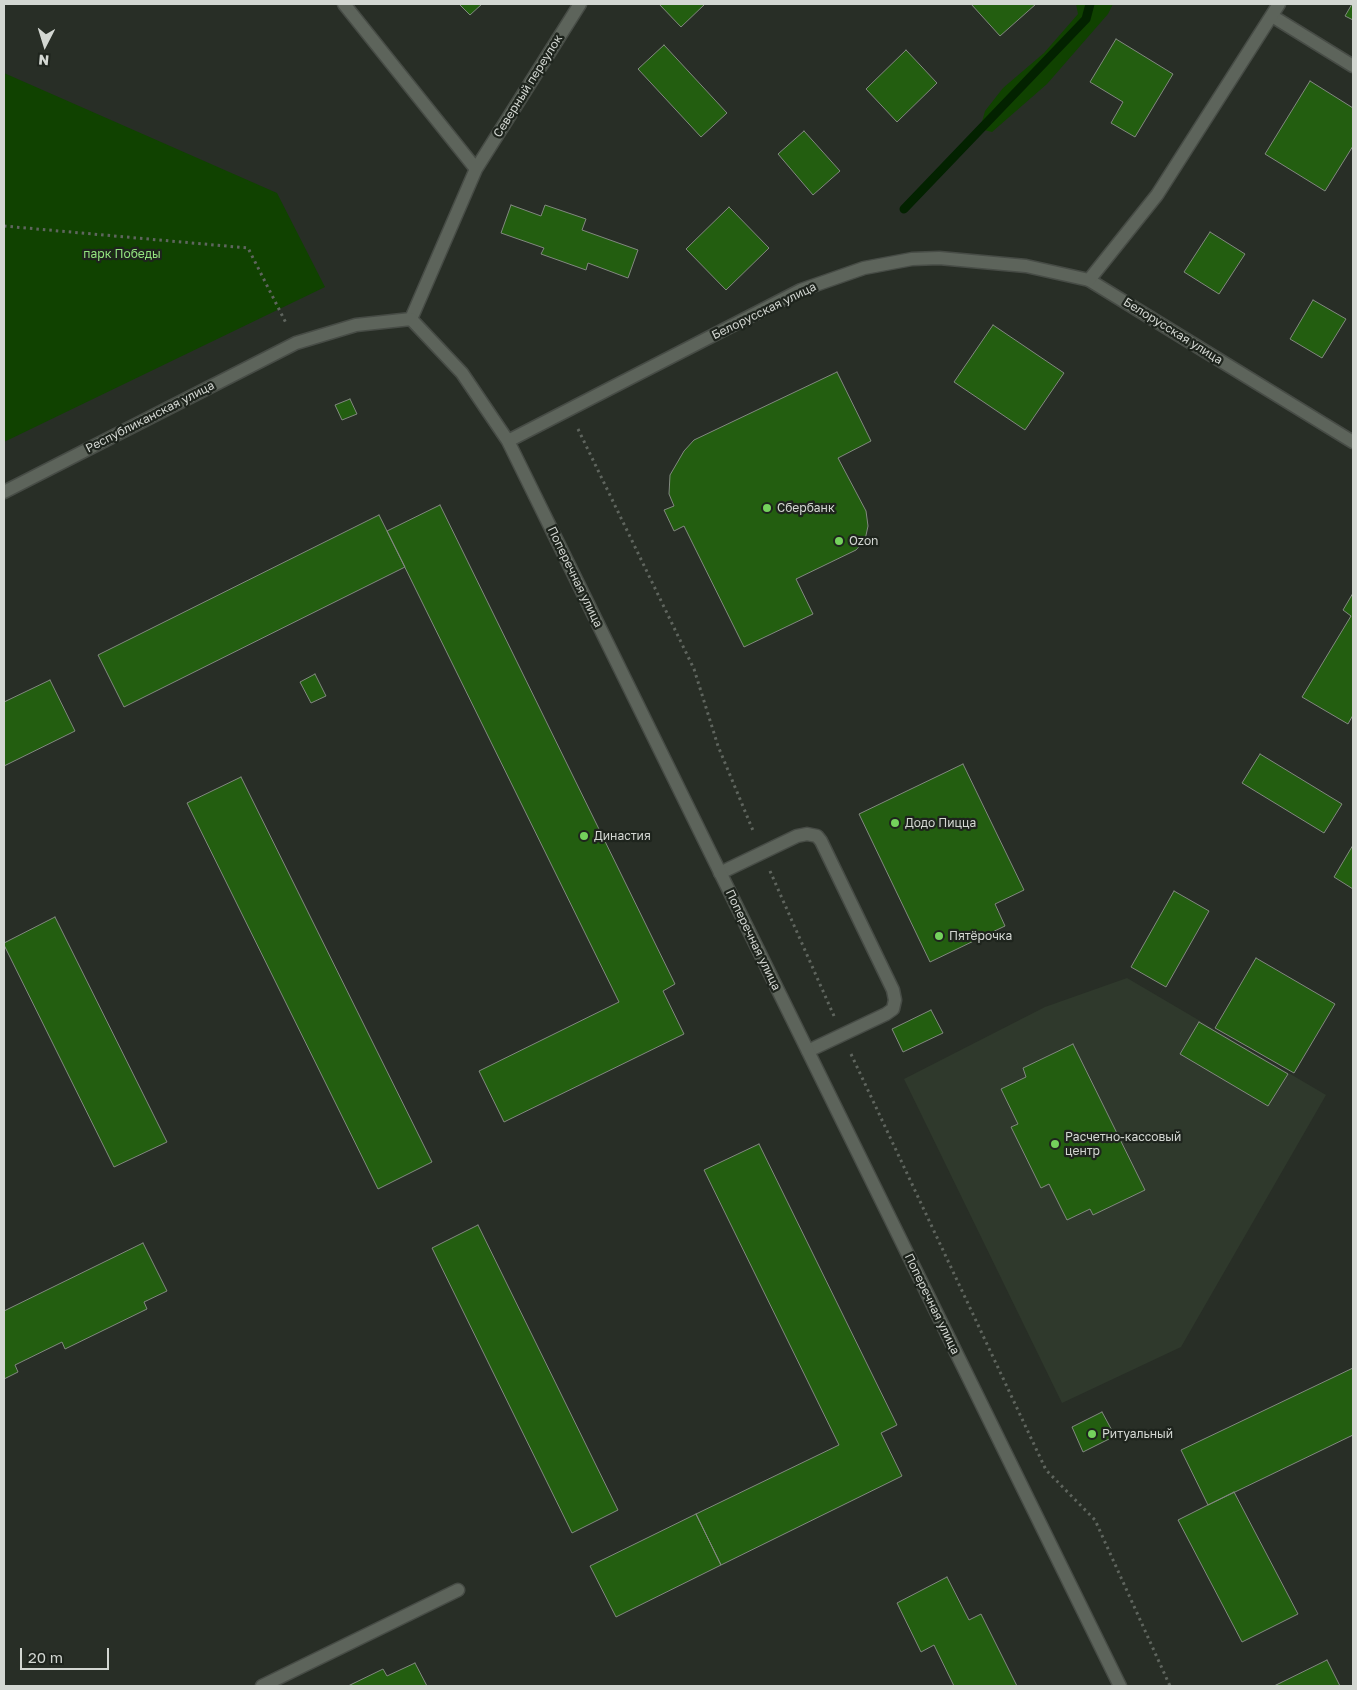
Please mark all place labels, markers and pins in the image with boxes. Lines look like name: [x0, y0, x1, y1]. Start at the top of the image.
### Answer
place label: Сбербанк: [777, 501, 835, 515]
marker: Сбербанк: [761, 502, 773, 514]
place label: Ozon: [849, 534, 878, 548]
marker: Ozon: [833, 535, 845, 547]
place label: Додо Пицца: [905, 816, 976, 830]
marker: Додо Пицца: [889, 817, 901, 829]
place label: Династия: [594, 829, 651, 843]
marker: Династия: [578, 830, 590, 842]
place label: Пятёрочка: [949, 929, 1012, 943]
marker: Пятёрочка: [933, 930, 945, 942]
place label: Расчетно-кассовый центр: [1065, 1130, 1181, 1158]
marker: Расчетно-кассовый центр: [1049, 1138, 1061, 1150]
place label: Ритуальный: [1102, 1427, 1173, 1441]
marker: Ритуальный: [1086, 1428, 1098, 1440]

